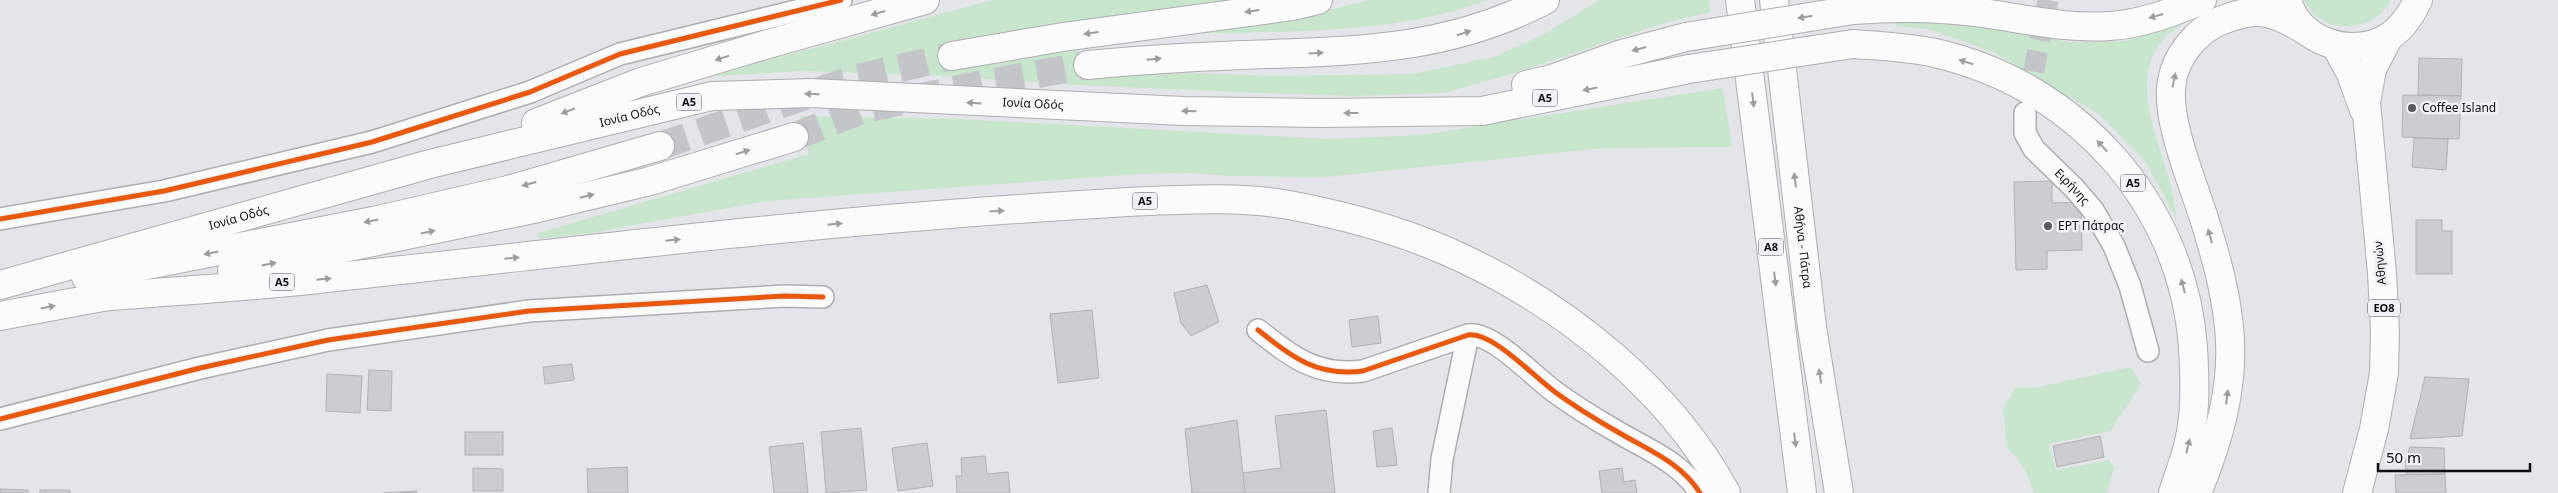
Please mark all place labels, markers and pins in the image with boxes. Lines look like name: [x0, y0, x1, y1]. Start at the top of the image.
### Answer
place label: Coffee Island: [2422, 99, 2496, 116]
marker: Coffee Island: [2406, 102, 2418, 114]
place label: ΕΡΤ Πάτρας: [2058, 217, 2124, 234]
marker: ΕΡΤ Πάτρας: [2042, 220, 2054, 232]

